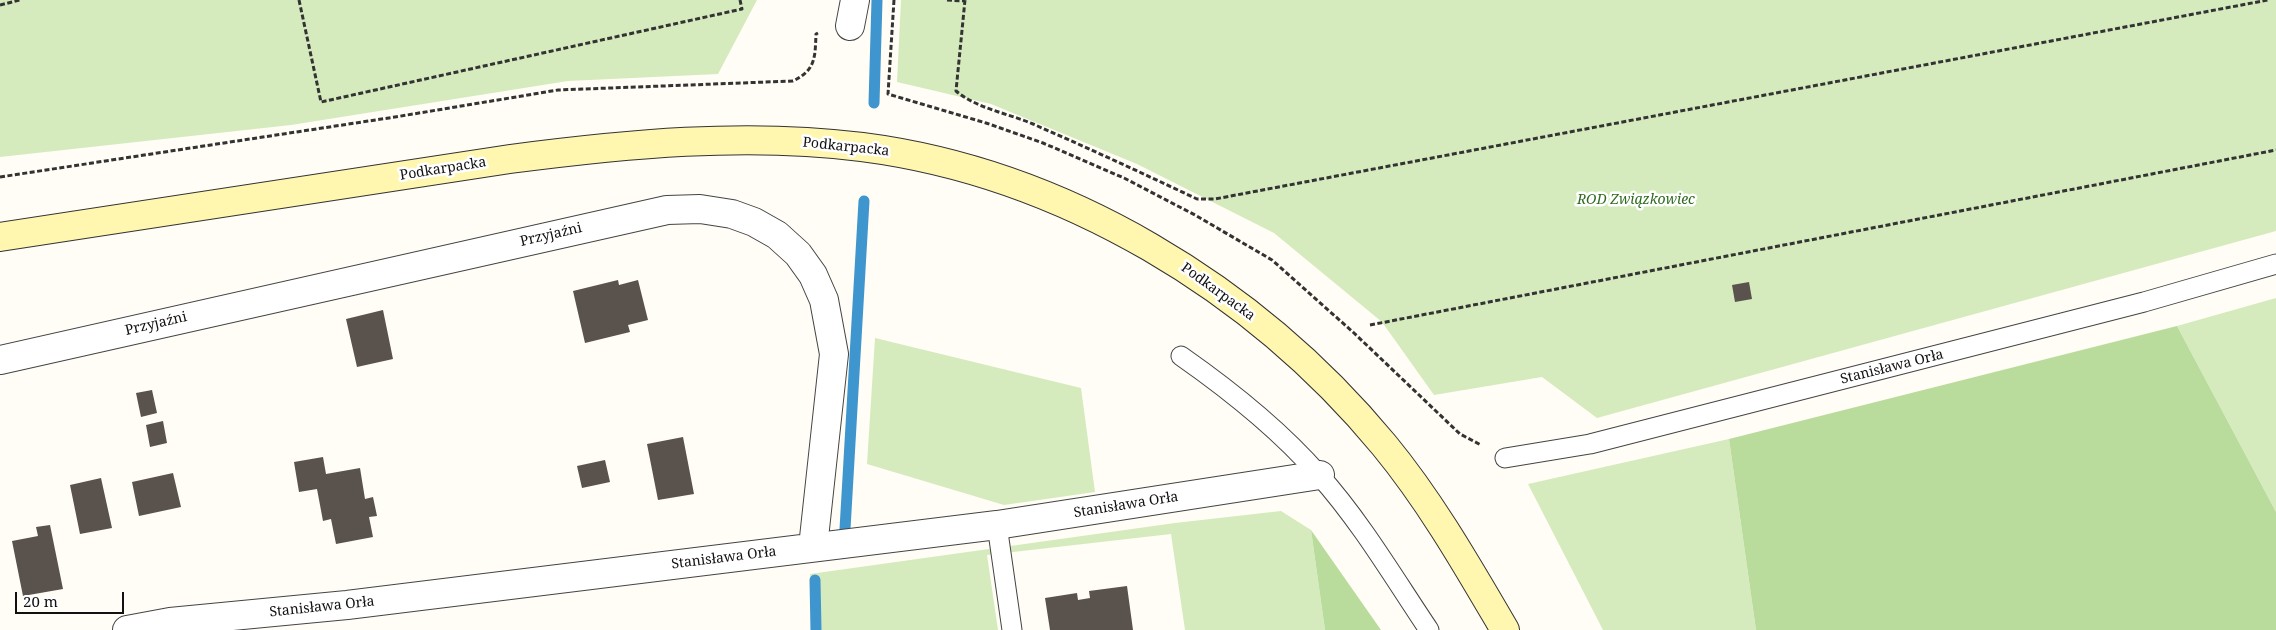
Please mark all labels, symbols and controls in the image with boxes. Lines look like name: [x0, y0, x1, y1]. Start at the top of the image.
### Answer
street label: Podkarpacka: [802, 134, 890, 160]
street label: Podkarpacka: [399, 154, 487, 184]
park label: ROD Związkowiec: [1577, 192, 1695, 208]
street label: Przyjaźni: [518, 220, 584, 250]
street label: Podkarpacka: [1178, 260, 1258, 324]
street label: Przyjaźni: [123, 309, 189, 339]
street label: Stanisława Orła: [1839, 346, 1945, 388]
street label: Stanisława Orła: [1073, 488, 1179, 522]
street label: Stanisława Orła: [671, 543, 777, 573]
scale bar: [18, 582, 126, 614]
text: 20 m: [23, 591, 58, 611]
street label: Stanisława Orła: [269, 593, 375, 621]

